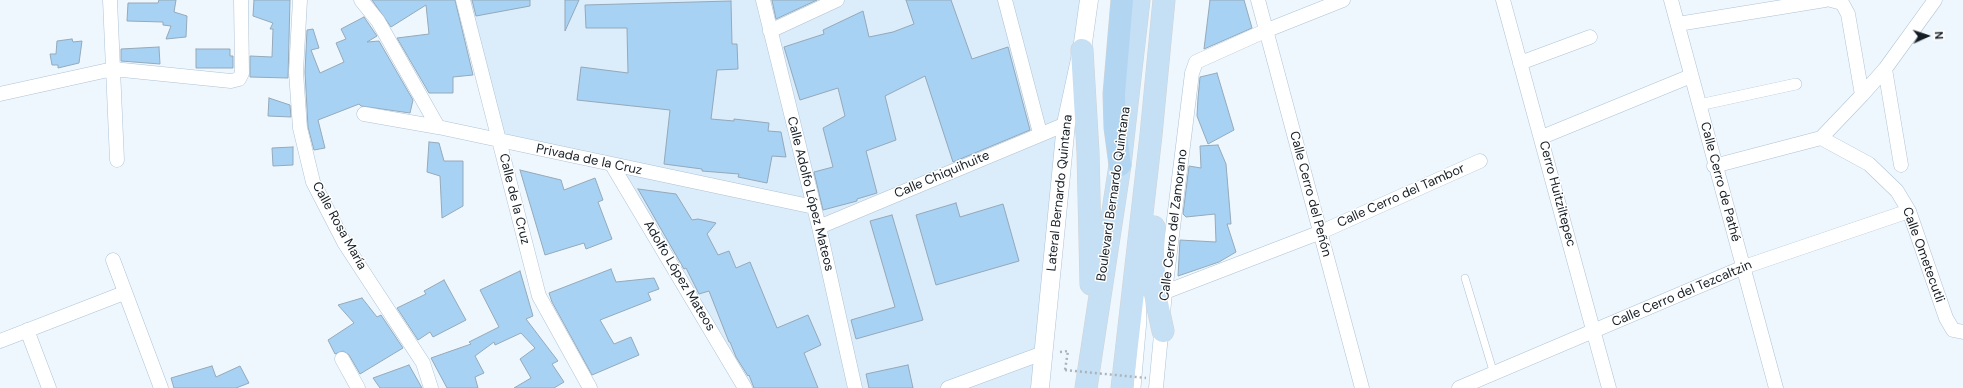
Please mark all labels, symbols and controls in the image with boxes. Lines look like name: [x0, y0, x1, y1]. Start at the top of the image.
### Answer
north arrow: [1907, 16, 1947, 56]
text: N: [1932, 31, 1946, 40]
street label: Boulevard Bernardo Quintana: [1094, 106, 1134, 282]
street label: Lateral Bernardo Quintana: [1044, 114, 1076, 272]
street label: Calle Adolfo López Mateos: [783, 115, 837, 273]
street label: Calle Cerro de Pathé: [1697, 120, 1743, 244]
street label: Calle Cerro del Peñón: [1286, 130, 1334, 258]
street label: Cerro Huitziltepec: [1535, 139, 1579, 249]
street label: Privada de la Cruz: [535, 141, 643, 179]
street label: Calle Chiquihuite: [892, 148, 992, 202]
street label: Calle Cerro del Zamorano: [1157, 148, 1191, 302]
street label: Calle de la Cruz: [495, 152, 533, 246]
street label: Calle Cerro del Tambor: [1335, 161, 1467, 231]
street label: Calle Rosa María: [308, 179, 370, 273]
street label: Calle Ometecutli: [1899, 205, 1947, 305]
street label: Adolfo López Mateos: [640, 218, 718, 334]
street label: Calle Cerro del Tezcaltzin: [1610, 257, 1754, 331]

